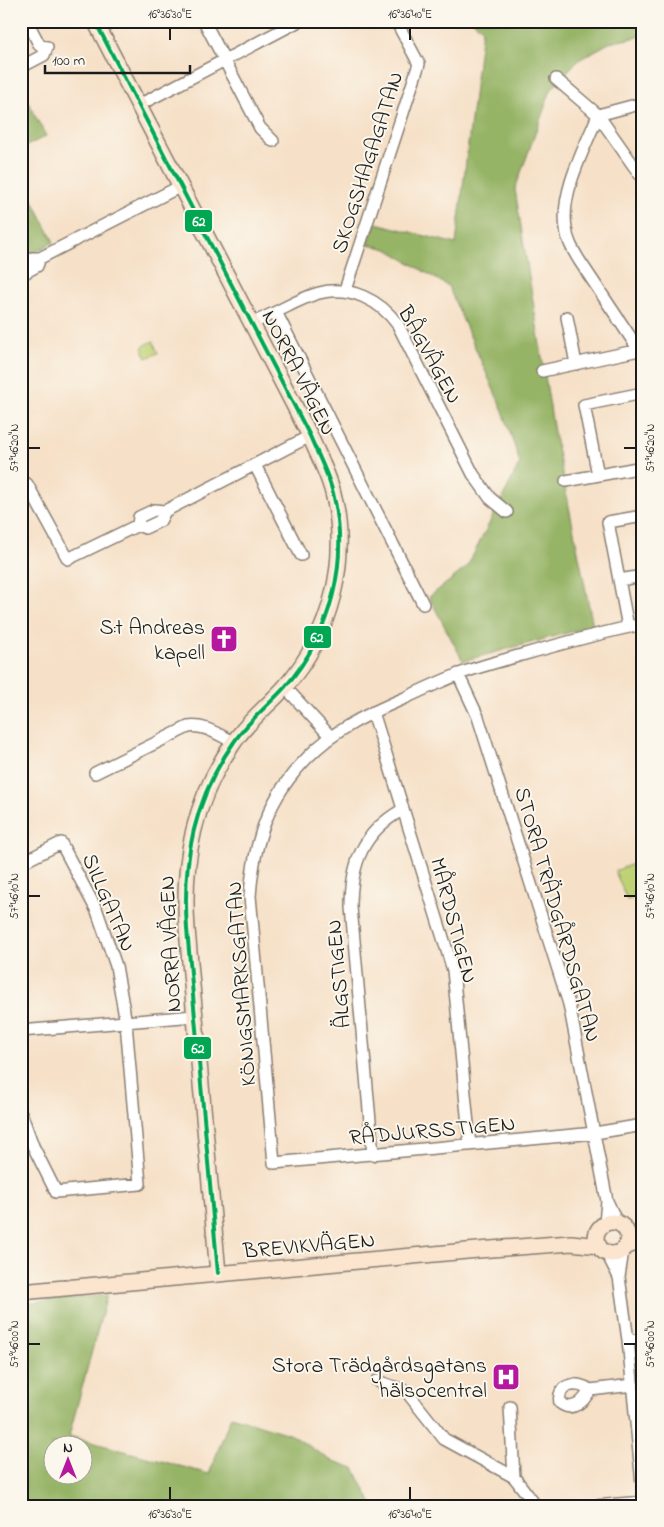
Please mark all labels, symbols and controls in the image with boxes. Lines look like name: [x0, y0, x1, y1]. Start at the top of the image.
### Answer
text: 16°36'30"E: [148, 6, 192, 24]
text: 16°36'40"E: [388, 6, 432, 24]
scale bar: [45, 42, 190, 74]
text: 100 m: [52, 50, 85, 72]
street label: SKOGSHAGAGATAN: [324, 68, 413, 258]
line badge: 62: [184, 209, 213, 233]
text: 62: [191, 212, 206, 233]
street label: BÅGVÄGEN: [388, 300, 469, 410]
street label: NORRA VÄGEN: [252, 305, 343, 442]
text: 57°46'20"N: [6, 424, 24, 472]
text: 57°46'20"N: [642, 424, 660, 472]
place label: S:t Andreas kapell: [100, 613, 205, 670]
church icon: S:t Andreas kapell: [209, 624, 239, 654]
line badge: 62: [303, 625, 332, 649]
text: 62: [309, 628, 324, 649]
street label: STORA TRÄDGÅRDSGATAN: [504, 784, 608, 1046]
street label: SILLGATAN: [72, 849, 142, 957]
street label: MÅRDSTIGEN: [420, 854, 484, 987]
text: 57°46'10"N: [6, 873, 24, 919]
text: 57°46'10"N: [642, 873, 660, 919]
street label: NORRA VÄGEN: [152, 874, 192, 1013]
street label: KÖNIGSMARKSGATAN: [220, 880, 266, 1087]
street label: ÄLGSTIGEN: [319, 918, 361, 1030]
line badge: 62: [183, 1036, 212, 1060]
text: 62: [190, 1039, 205, 1060]
street label: RÅDJURSSTIGEN: [348, 1109, 517, 1155]
street label: BREVIKVÄGEN: [241, 1225, 377, 1269]
text: 57°46'00"N: [6, 1320, 24, 1368]
text: 57°46'00"N: [642, 1320, 660, 1368]
place label: Stora Trädgårdsgatans hälsocentral: [272, 1351, 487, 1408]
hospital icon: Stora Trädgårdsgatans hälsocentral: [491, 1362, 521, 1392]
north arrow: [42, 1434, 92, 1484]
text: N: [63, 1438, 73, 1459]
text: 16°36'30"E: [148, 1506, 192, 1524]
text: 16°36'40"E: [388, 1506, 432, 1524]

